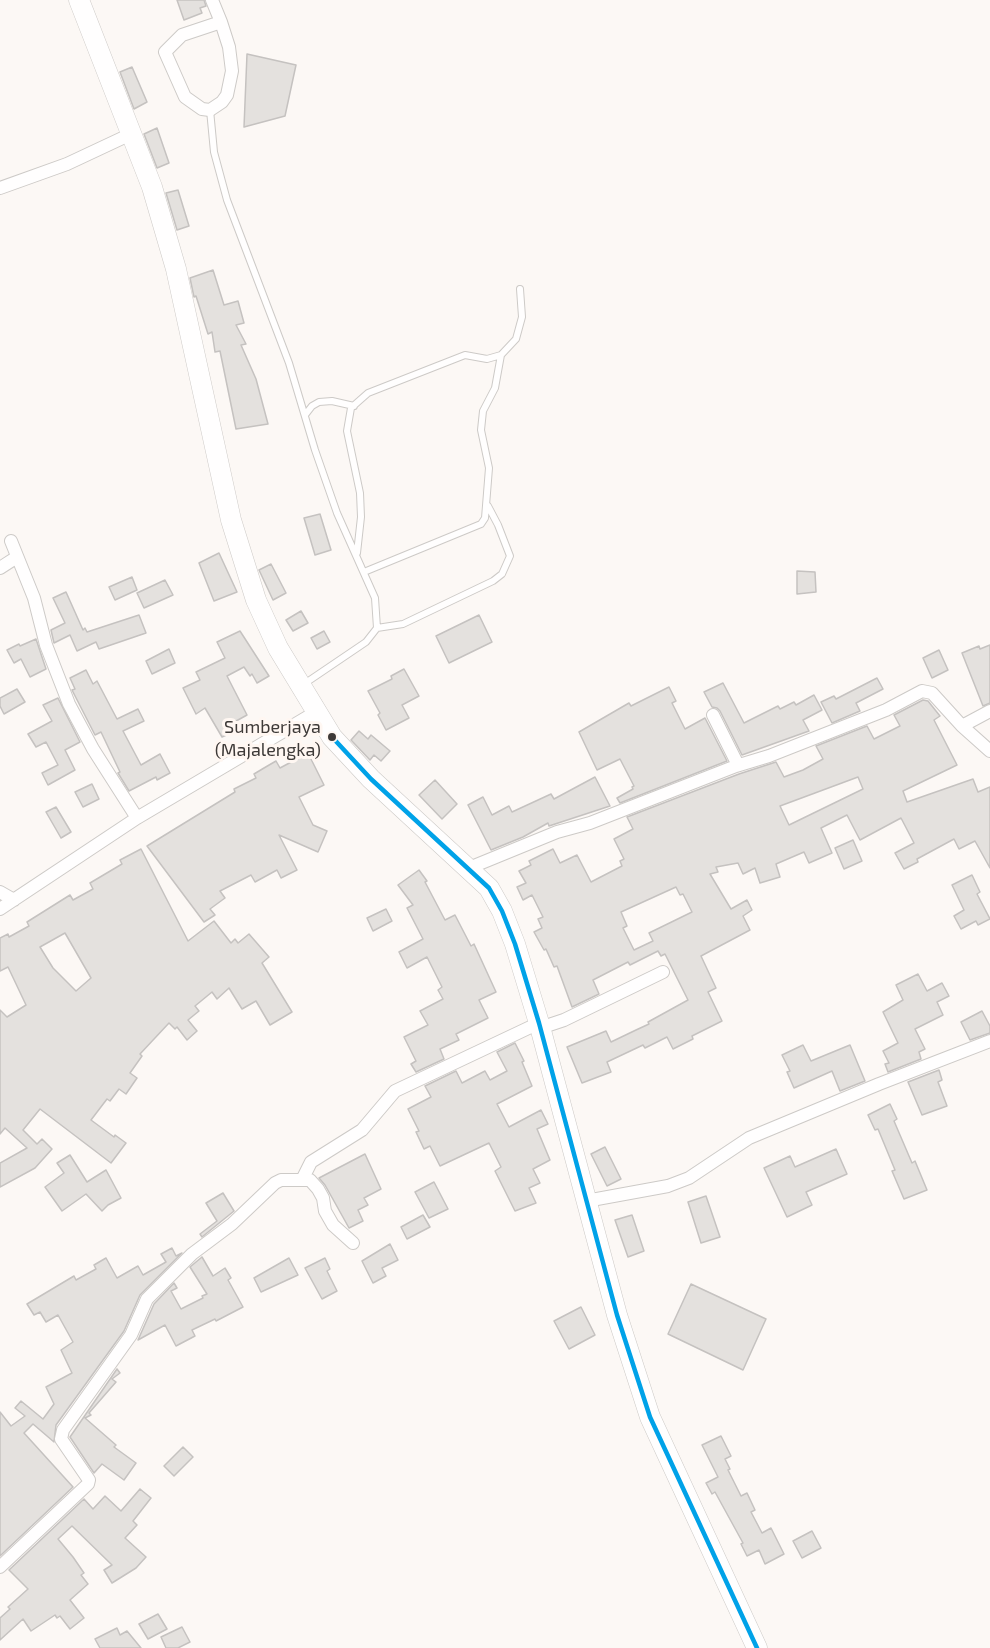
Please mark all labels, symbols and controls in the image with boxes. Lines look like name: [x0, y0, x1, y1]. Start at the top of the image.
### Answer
place label: Sumberjaya (Majalengka): [215, 716, 321, 758]
marker: Sumberjaya (Majalengka): [326, 731, 338, 743]

